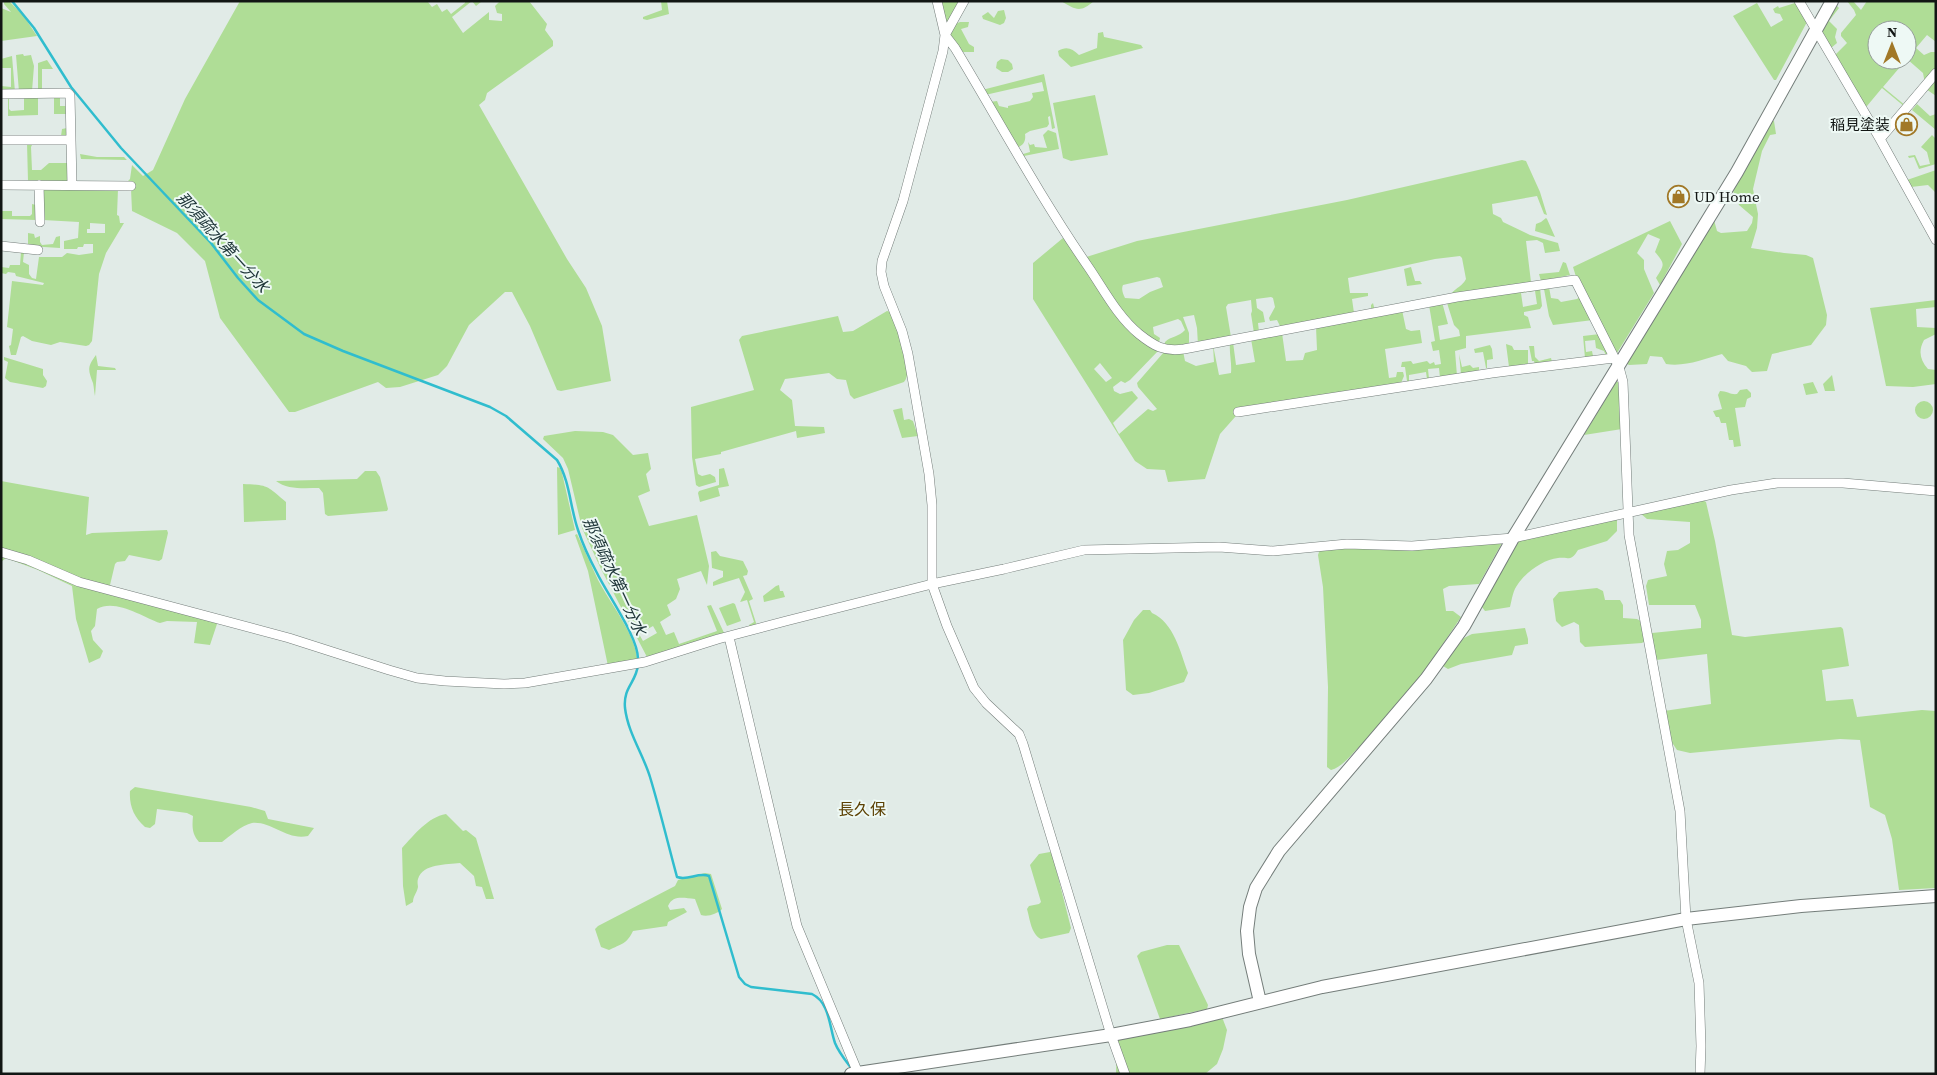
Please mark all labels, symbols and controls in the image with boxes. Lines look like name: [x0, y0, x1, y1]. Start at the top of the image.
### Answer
north arrow: [1867, 20, 1917, 70]
text: N: [1887, 22, 1897, 42]
shop icon: 稲見塗装: [1894, 112, 1918, 136]
place label: 稲見塗装: [1830, 114, 1890, 135]
shop icon: UD Home: [1666, 184, 1690, 208]
place label: UD Home: [1694, 186, 1760, 207]
water label: 那須疏水第一分水: [172, 187, 275, 298]
water label: 那須疏水第一分水: [578, 513, 653, 640]
district label: 長久保: [838, 798, 886, 820]

